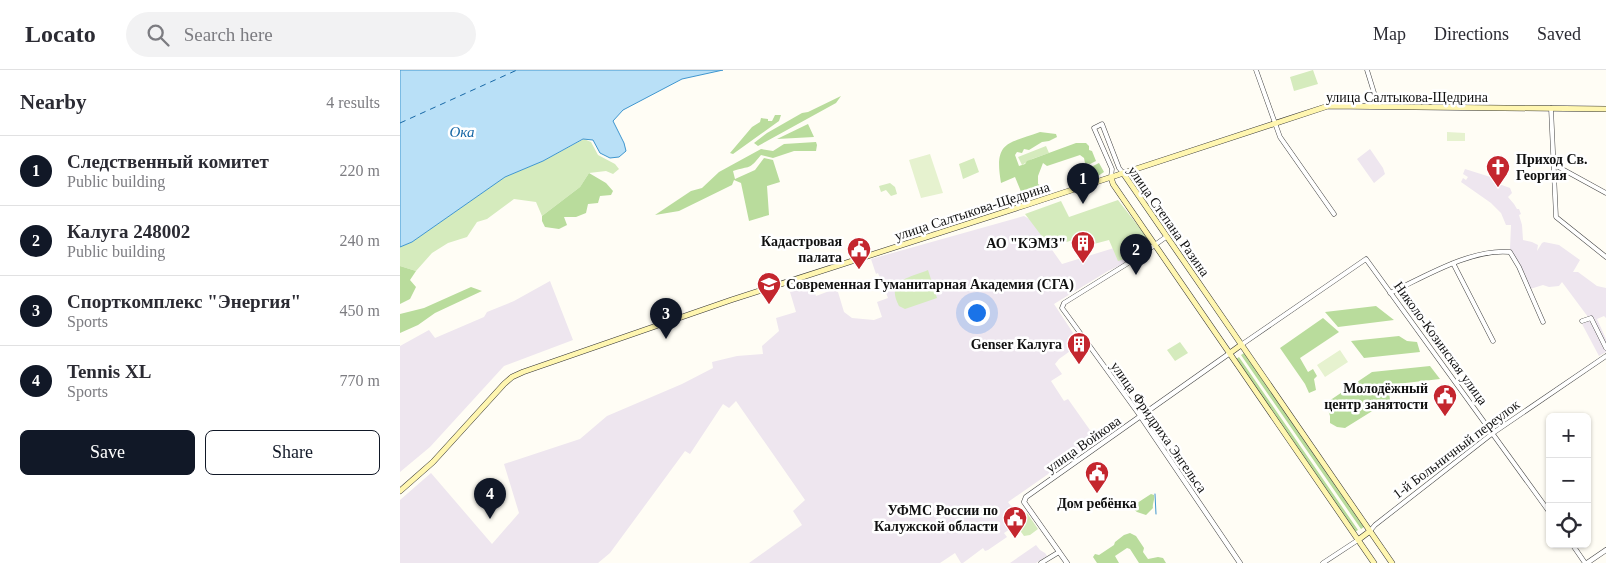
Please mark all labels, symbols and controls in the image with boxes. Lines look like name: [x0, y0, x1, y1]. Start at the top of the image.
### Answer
search box: [126, 12, 476, 57]
text: Locato: [25, 21, 96, 47]
icon: search: [144, 21, 172, 49]
text: Search here: [184, 24, 273, 45]
text: Map: [1373, 24, 1406, 44]
text: Directions: [1434, 24, 1509, 44]
text: Saved: [1537, 24, 1581, 44]
text: Nearby: [20, 90, 87, 114]
street label: улица Салтыкова-Щедрина: [1326, 90, 1489, 105]
text: 4 results: [326, 94, 380, 111]
water label: Ока: [450, 124, 474, 140]
text: Следственный комитет: [67, 151, 269, 172]
place label: Приход Св. Георгия: [1516, 152, 1588, 183]
church icon: Приход Св. Георгия: [1485, 154, 1511, 188]
text: 1: [32, 162, 40, 179]
text: 220 m: [340, 162, 380, 179]
pin: 1: [1067, 163, 1099, 204]
street label: улица Степана Разина: [1125, 163, 1213, 280]
text: Public building: [67, 173, 165, 190]
street label: улица Салтыкова-Щедрина: [893, 179, 1052, 244]
text: Калуга 248002: [67, 221, 190, 242]
building icon: АО "КЭМЗ": [1070, 230, 1096, 264]
text: 2: [32, 232, 40, 249]
text: 240 m: [340, 232, 380, 249]
place label: Кадастровая палата: [761, 234, 842, 265]
pin: 2: [1120, 234, 1152, 275]
public building icon: Кадастровая палата: [846, 236, 872, 270]
place label: АО "КЭМЗ": [986, 236, 1066, 251]
text: Public building: [67, 243, 165, 260]
school or university icon: Современная Гуманитарная Академия (СГА): [756, 271, 782, 305]
place label: Современная Гуманитарная Академия (СГА): [786, 277, 1074, 293]
street label: Николо-Козинская улица: [1391, 279, 1491, 409]
text: Спорткомплекс "Энергия": [67, 291, 301, 312]
pin: 3: [650, 298, 682, 339]
your location: [964, 300, 990, 326]
text: 3: [32, 302, 40, 319]
text: 450 m: [340, 302, 380, 319]
text: Sports: [67, 313, 108, 330]
building icon: Genser Калуга: [1066, 331, 1092, 365]
place label: Genser Калуга: [971, 337, 1062, 352]
street label: улица Фридриха Энгельса: [1108, 359, 1210, 496]
text: Tennis XL: [67, 361, 151, 382]
text: 4: [32, 372, 40, 389]
text: 770 m: [340, 372, 380, 389]
place label: Молодёжный центр занятости: [1324, 381, 1428, 412]
text: Sports: [67, 383, 108, 400]
public building icon: Молодёжный центр занятости: [1432, 383, 1458, 417]
street label: 1-й Больничный переулок: [1390, 397, 1523, 502]
street label: улица Войкова: [1043, 413, 1124, 476]
map controls: [1546, 413, 1591, 548]
button: +: [1546, 413, 1591, 458]
button: Save: [20, 430, 195, 475]
button: Share: [205, 430, 380, 475]
button: −: [1546, 458, 1591, 503]
public building icon: Дом ребёнка: [1084, 460, 1110, 494]
pin: 4: [474, 478, 506, 519]
place label: Дом ребёнка: [1057, 496, 1137, 511]
place label: УФМС России по Калужской области: [874, 503, 998, 534]
button: locate: [1546, 503, 1591, 548]
public building icon: УФМС России по Калужской области: [1002, 505, 1028, 539]

